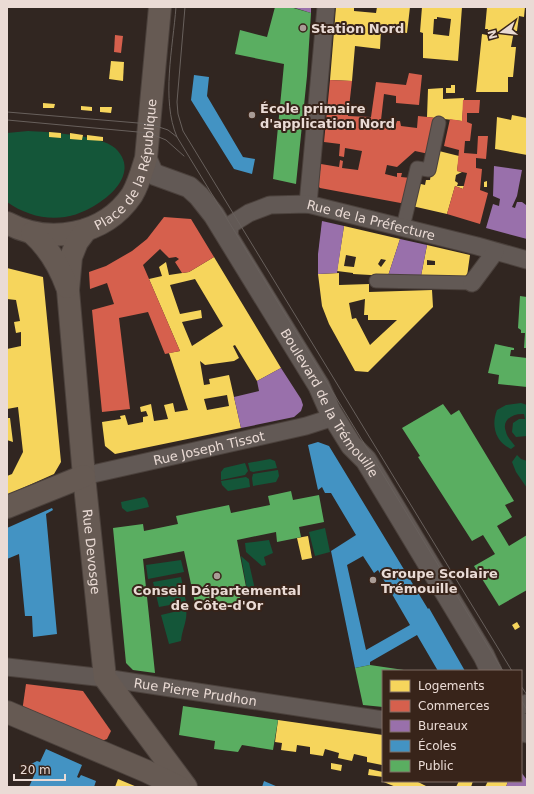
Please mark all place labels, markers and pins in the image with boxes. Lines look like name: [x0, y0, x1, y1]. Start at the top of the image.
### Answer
place label: Station Nord: [311, 21, 404, 36]
marker: Station Nord: [298, 23, 308, 33]
place label: École primaire d'application Nord: [260, 101, 395, 131]
marker: École primaire d'application Nord: [247, 110, 257, 120]
place label: Groupe Scolaire Trémouille: [381, 566, 498, 596]
marker: Conseil Départemental de Côte-d'Or: [212, 571, 222, 581]
marker: Groupe Scolaire Trémouille: [368, 575, 378, 585]
place label: Conseil Départemental de Côte-d'Or: [133, 583, 301, 613]

